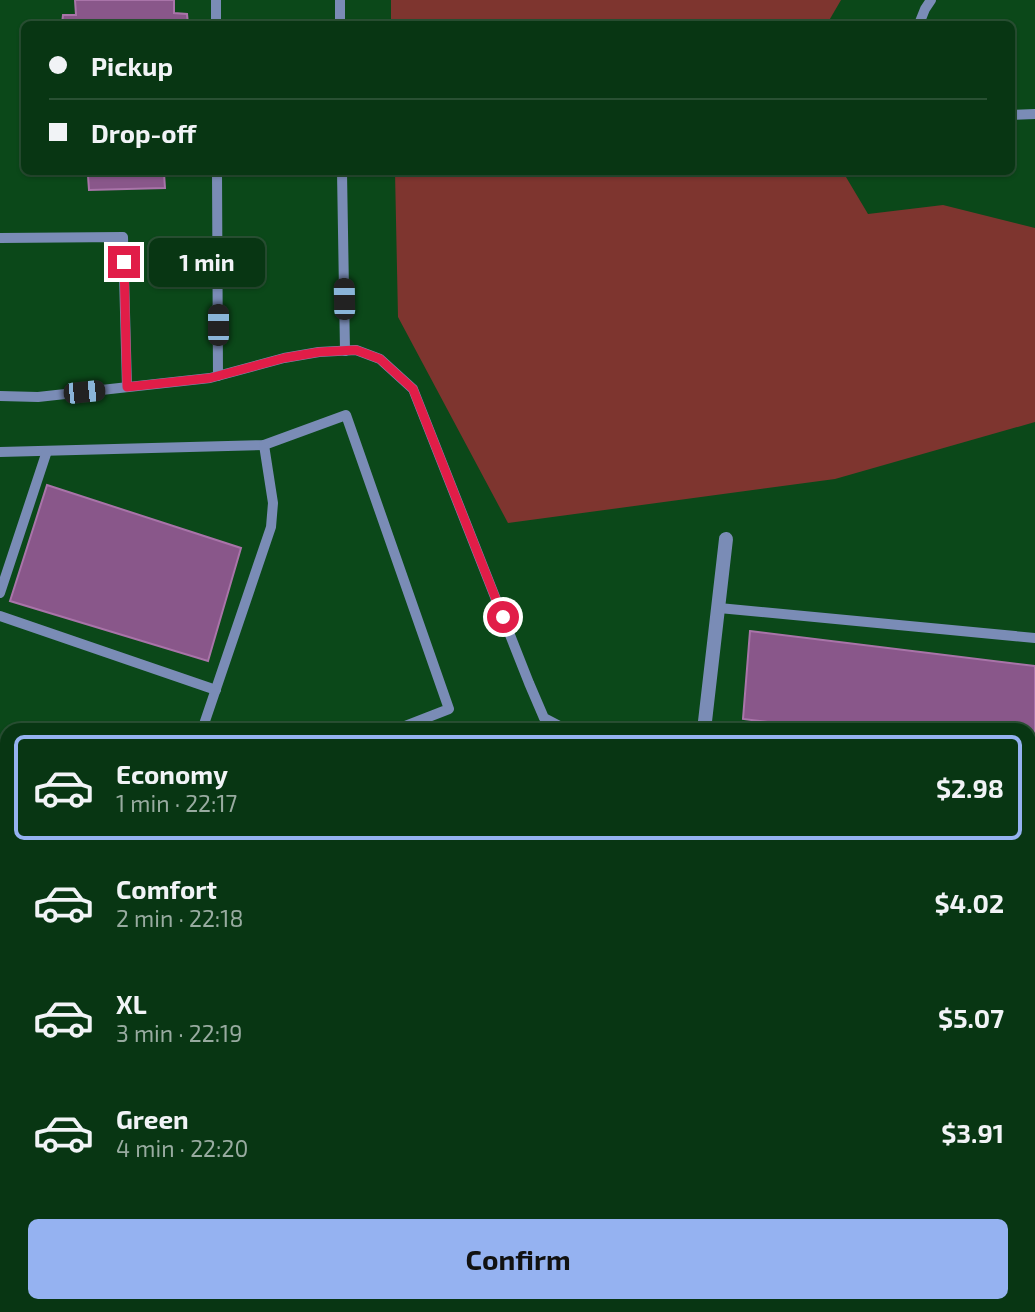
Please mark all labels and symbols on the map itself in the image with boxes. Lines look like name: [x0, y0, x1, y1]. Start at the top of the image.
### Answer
callout: 1 min: [148, 238, 264, 286]
route end: [108, 246, 140, 278]
car: [334, 278, 355, 320]
car: [208, 304, 229, 346]
car: [63, 379, 106, 405]
route start: [487, 601, 519, 633]

